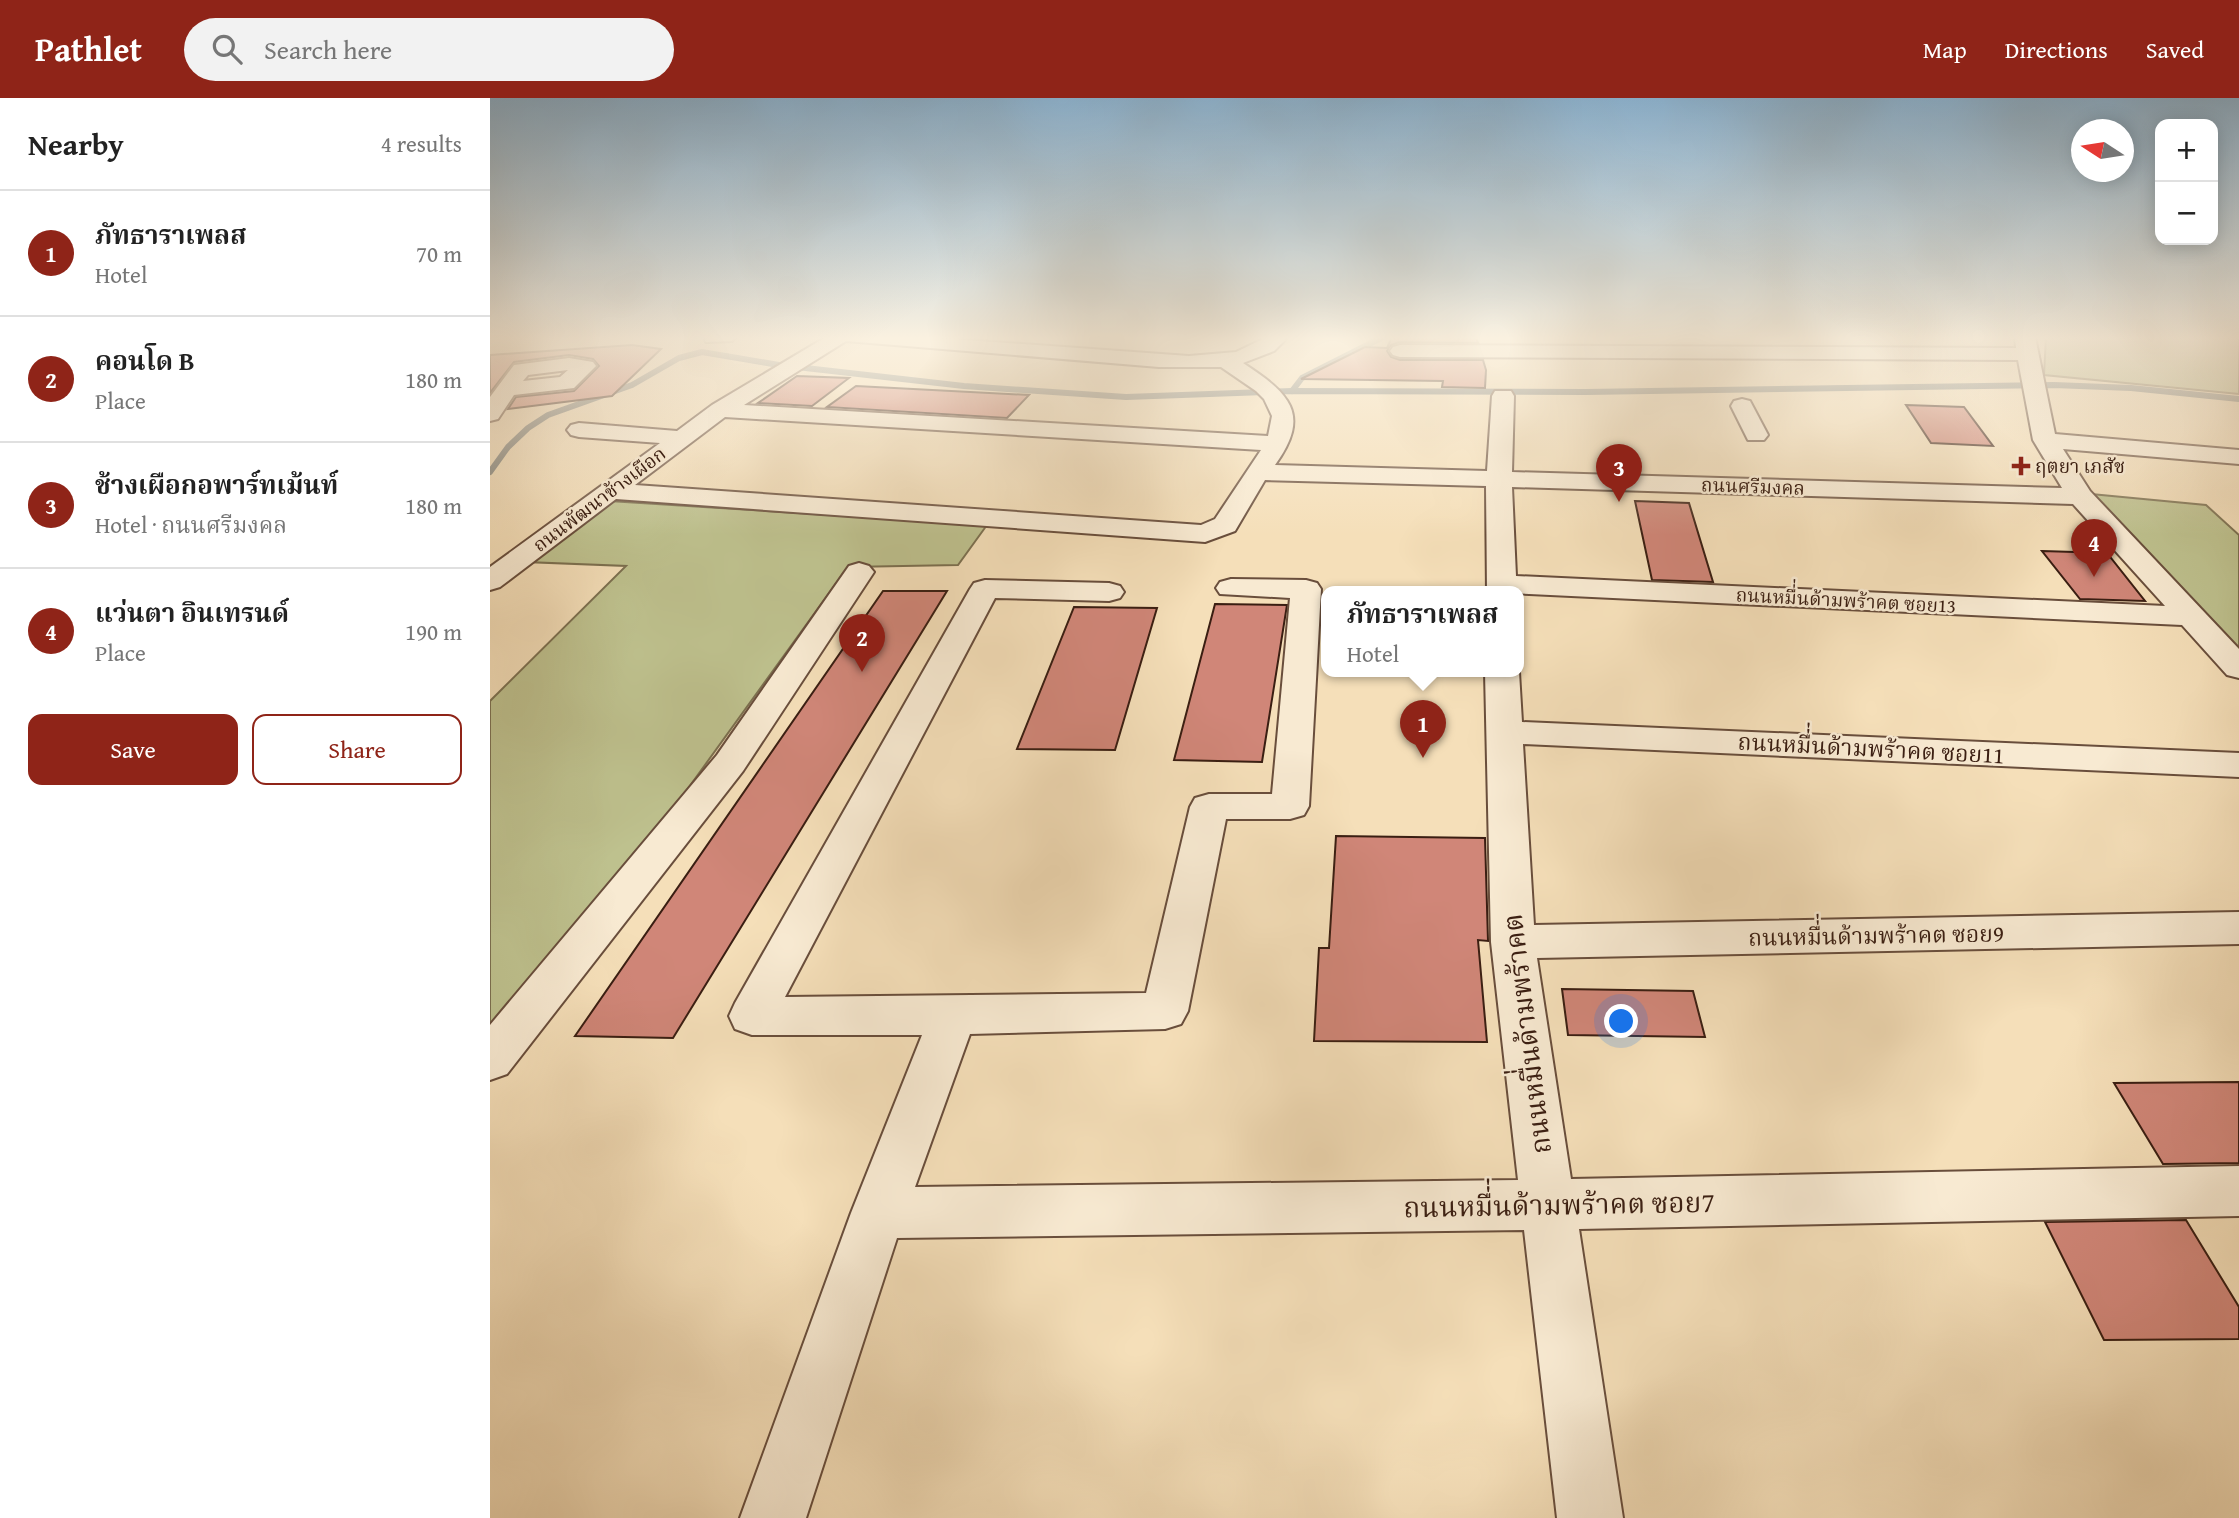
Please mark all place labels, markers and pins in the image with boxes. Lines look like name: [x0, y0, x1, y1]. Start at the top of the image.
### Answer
pin: 3: [1596, 444, 1642, 502]
place label: ฤตยา เภสัช: [2035, 452, 2125, 480]
marker: ฤตยา เภสัช: [2013, 458, 2029, 474]
pin: 4: [2071, 519, 2117, 577]
pin: 2: [839, 614, 885, 672]
pin: 1: [1400, 700, 1446, 758]

